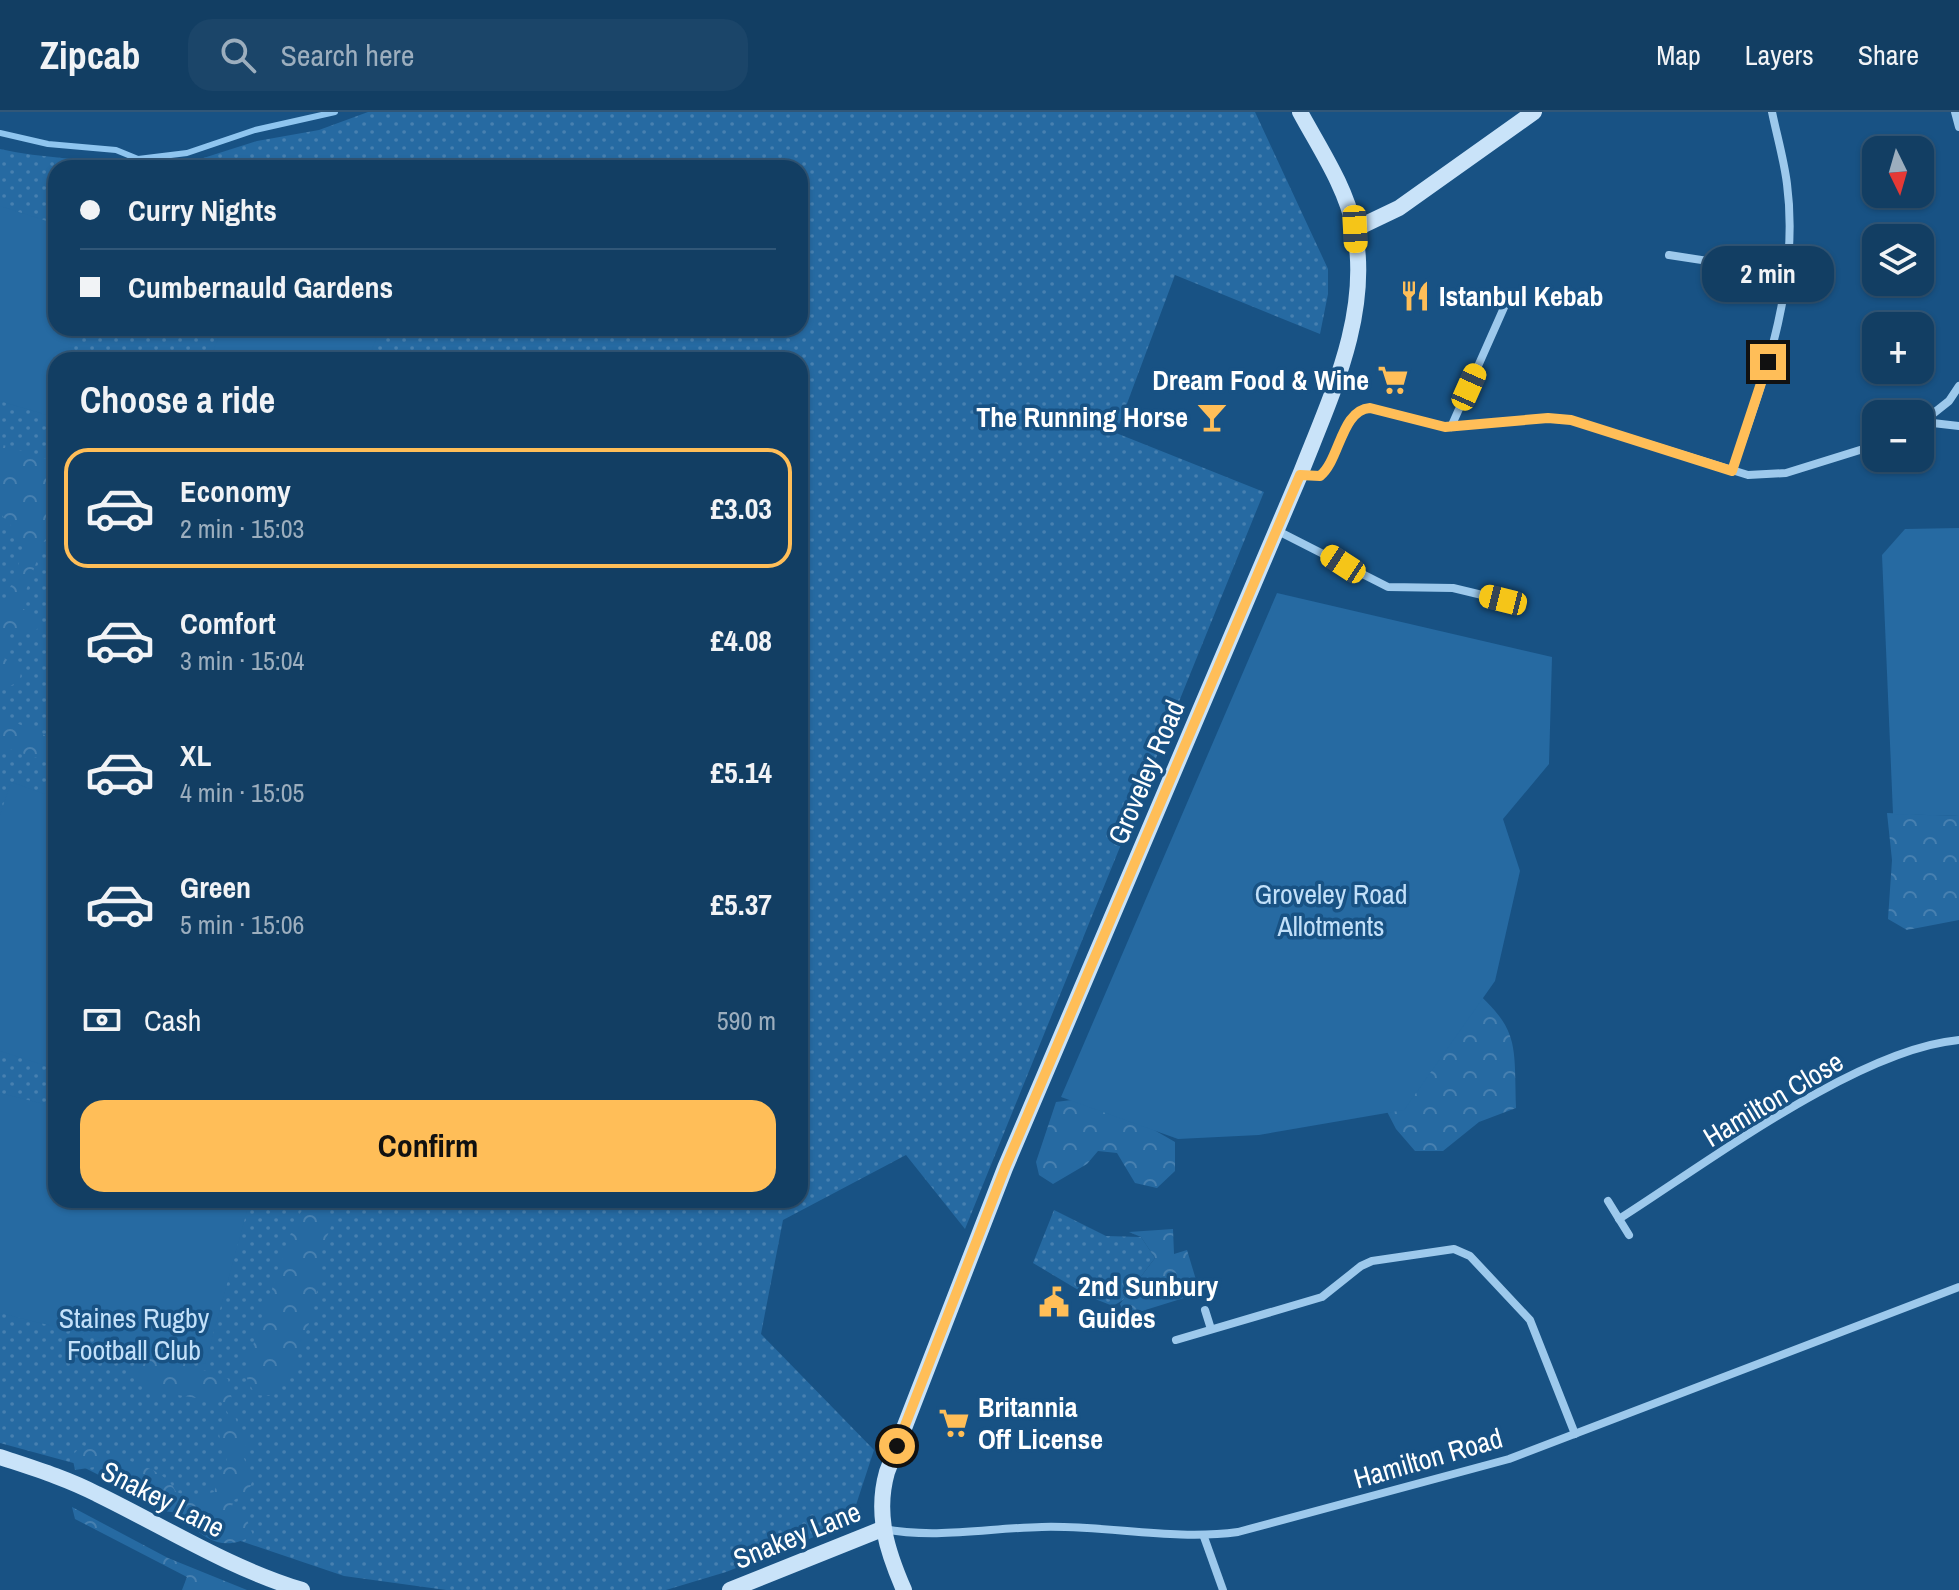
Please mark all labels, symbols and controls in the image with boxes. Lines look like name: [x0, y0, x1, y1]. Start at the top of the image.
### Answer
search box: [188, 19, 748, 91]
text: Zipcab: [40, 30, 140, 81]
icon: search: [216, 33, 260, 77]
text: Search here: [280, 35, 414, 75]
text: Map: [1656, 36, 1701, 74]
text: Layers: [1745, 36, 1814, 74]
text: Share: [1858, 36, 1919, 74]
north arrow: [1862, 136, 1934, 208]
map controls: [1862, 136, 1934, 472]
text: Curry Nights: [128, 190, 277, 230]
car: [1342, 204, 1368, 254]
button: layers: [1862, 224, 1934, 296]
callout: 2 min: [1702, 246, 1834, 302]
text: 2 min: [1740, 256, 1796, 291]
text: Cumbernauld Gardens: [128, 267, 393, 307]
place label: Istanbul Kebab: [1439, 277, 1604, 315]
restaurant icon: Istanbul Kebab: [1398, 279, 1432, 313]
button: +: [1862, 312, 1934, 384]
route end: [1750, 344, 1786, 380]
car: [1448, 360, 1490, 414]
place label: Dream Food & Wine: [1152, 361, 1369, 399]
supermarket icon: Dream Food & Wine: [1376, 363, 1410, 397]
text: Choose a ride: [80, 376, 275, 424]
place label: The Running Horse: [976, 398, 1188, 436]
bar icon: The Running Horse: [1195, 400, 1229, 434]
button: −: [1862, 400, 1934, 472]
text: Economy: [180, 471, 291, 511]
icon: car: [84, 472, 156, 544]
text: £3.03: [710, 488, 772, 528]
text: 2 min · 15:03: [180, 511, 304, 546]
car: [1316, 541, 1370, 587]
car: [1477, 583, 1529, 617]
text: Comfort: [180, 603, 276, 643]
icon: car: [84, 604, 156, 676]
text: £4.08: [710, 620, 772, 660]
text: 3 min · 15:04: [180, 643, 304, 678]
street label: Groveley Road: [1099, 694, 1193, 850]
text: XL: [180, 735, 211, 775]
icon: car: [84, 736, 156, 808]
text: £5.14: [710, 752, 772, 792]
text: 4 min · 15:05: [180, 775, 304, 810]
text: Green: [180, 867, 251, 907]
icon: car: [84, 868, 156, 940]
park label: Groveley Road Allotments: [1254, 875, 1408, 945]
text: £5.37: [710, 884, 772, 924]
text: 5 min · 15:06: [180, 907, 304, 942]
icon: cash: [80, 998, 124, 1042]
text: Cash: [144, 1000, 201, 1040]
text: 590 m: [717, 1003, 776, 1038]
street label: Hamilton Close: [1696, 1042, 1850, 1156]
button: Confirm: [80, 1100, 776, 1192]
place label: 2nd Sunbury Guides: [1078, 1267, 1219, 1337]
public building icon: 2nd Sunbury Guides: [1037, 1285, 1071, 1319]
park label: Staines Rugby Football Club: [59, 1299, 210, 1369]
place label: Britannia Off License: [978, 1388, 1103, 1458]
supermarket icon: Britannia Off License: [937, 1406, 971, 1440]
street label: Hamilton Road: [1349, 1419, 1507, 1497]
route start: [879, 1428, 915, 1464]
street label: Snakey Lane: [95, 1452, 231, 1546]
street label: Snakey Lane: [728, 1492, 866, 1578]

